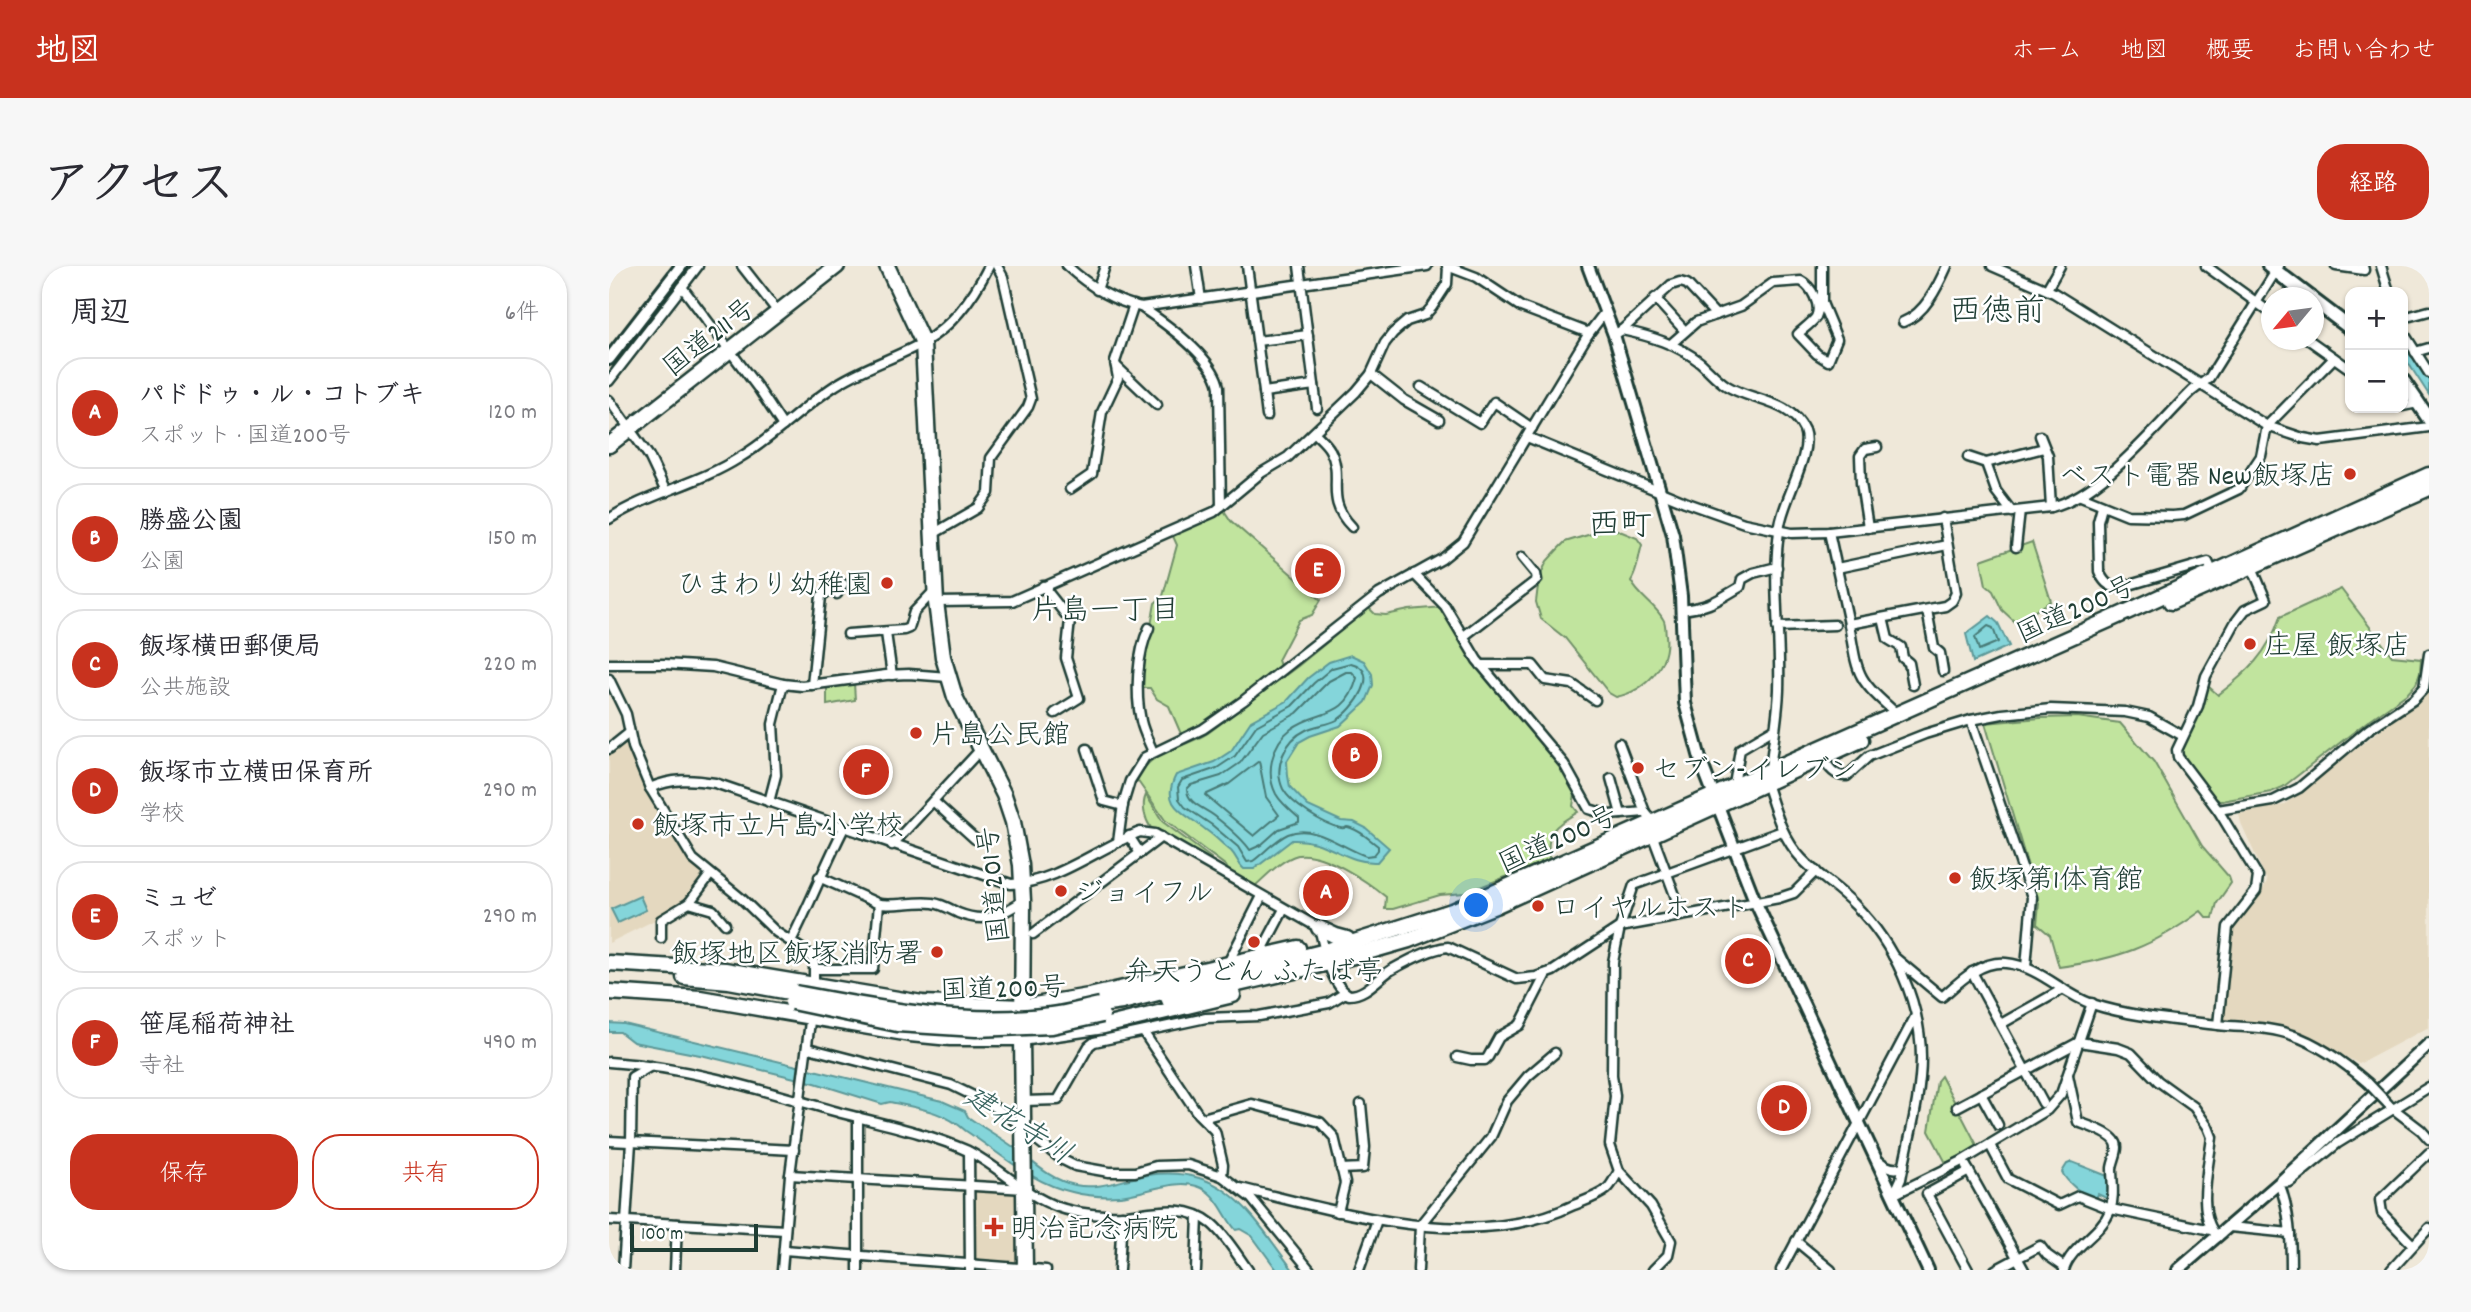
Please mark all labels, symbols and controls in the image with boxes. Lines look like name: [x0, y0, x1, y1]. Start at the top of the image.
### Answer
text: 地図: [35, 30, 101, 77]
text: ホーム: [2011, 35, 2082, 69]
text: 地図: [2120, 35, 2168, 69]
text: 概要: [2206, 35, 2254, 69]
text: お問い合わせ: [2292, 35, 2436, 69]
button: 経路: [2317, 144, 2429, 220]
text: アクセス: [42, 153, 235, 223]
north arrow: [2261, 287, 2324, 350]
map controls: [2345, 287, 2408, 413]
button: +: [2345, 287, 2408, 350]
street label: 国道211号: [656, 291, 766, 389]
district label: 西徳前: [1949, 291, 2045, 337]
text: 周辺: [70, 294, 130, 337]
text: 6件: [505, 298, 539, 331]
button: −: [2345, 350, 2408, 413]
text: パドドゥ・ル・コトブキ: [139, 378, 425, 415]
text: A: [89, 397, 101, 430]
text: 120 m: [488, 397, 537, 430]
text: スポット · 国道200号: [139, 421, 351, 454]
place label: ベスト電器 New飯塚店: [2059, 459, 2336, 499]
marker: ベスト電器 New飯塚店: [2342, 466, 2358, 482]
text: 勝盛公園: [139, 504, 243, 541]
district label: 西町: [1588, 505, 1652, 551]
text: B: [90, 523, 100, 556]
text: 150 m: [488, 523, 537, 556]
pin: E: [1295, 545, 1341, 597]
text: 公園: [139, 547, 185, 580]
place label: ひまわり幼稚園: [677, 568, 873, 608]
street label: 国道200号: [2011, 569, 2143, 657]
marker: ひまわり幼稚園: [879, 575, 895, 591]
district label: 片島一丁目: [1030, 592, 1180, 635]
place label: 庄屋 飯塚店: [2264, 629, 2410, 669]
text: 飯塚横田郵便局: [139, 630, 321, 667]
marker: 庄屋 飯塚店: [2242, 636, 2258, 652]
text: C: [89, 649, 101, 682]
text: 220 m: [483, 649, 537, 682]
text: 公共施設: [139, 673, 231, 706]
place label: 片島公民館: [930, 718, 1070, 758]
marker: 片島公民館: [908, 725, 924, 741]
pin: B: [1332, 730, 1378, 782]
pin: F: [843, 746, 889, 798]
place label: セブン-イレブン: [1652, 753, 1858, 793]
text: 飯塚市立横田保育所: [139, 756, 373, 793]
marker: セブン-イレブン: [1630, 760, 1646, 776]
text: D: [89, 775, 101, 808]
text: 290 m: [483, 775, 537, 808]
text: 学校: [139, 799, 185, 832]
street label: 国道200号: [1493, 799, 1625, 887]
place label: 飯塚市立片島小学校: [652, 809, 904, 849]
marker: 飯塚市立片島小学校: [630, 816, 646, 832]
street label: 国道201号: [971, 824, 1023, 945]
place label: 飯塚第1体育館: [1969, 863, 2143, 903]
pin: A: [1303, 867, 1349, 919]
marker: 飯塚第1体育館: [1947, 870, 1963, 886]
place label: ジョイフル: [1075, 876, 1214, 916]
text: ミュゼ: [139, 882, 217, 919]
marker: ジョイフル: [1053, 883, 1069, 899]
your location: [1459, 888, 1493, 922]
place label: ロイヤルホスト: [1552, 891, 1750, 931]
marker: ロイヤルホスト: [1530, 898, 1546, 914]
text: E: [90, 901, 100, 934]
text: 290 m: [483, 901, 537, 934]
text: スポット: [139, 925, 231, 958]
marker: 弁天うどん ふたば亭: [1246, 934, 1262, 950]
pin: C: [1725, 935, 1771, 987]
place label: 飯塚地区飯塚消防署: [671, 937, 923, 977]
marker: 飯塚地区飯塚消防署: [929, 944, 945, 960]
place label: 弁天うどん ふたば亭: [1125, 955, 1383, 995]
street label: 国道200号: [939, 970, 1067, 1014]
text: 笹尾稲荷神社: [139, 1008, 295, 1045]
text: F: [90, 1027, 100, 1060]
text: 490 m: [483, 1027, 537, 1060]
text: 寺社: [139, 1051, 185, 1084]
water label: 建花寺川: [954, 1078, 1079, 1178]
pin: D: [1761, 1082, 1807, 1134]
button: 保存: [70, 1134, 298, 1210]
button: 共有: [312, 1134, 539, 1210]
place label: 明治記念病院: [1010, 1212, 1178, 1252]
marker: 明治記念病院: [984, 1217, 1004, 1237]
scale bar: [630, 1221, 758, 1253]
text: 100 m: [641, 1222, 683, 1249]

